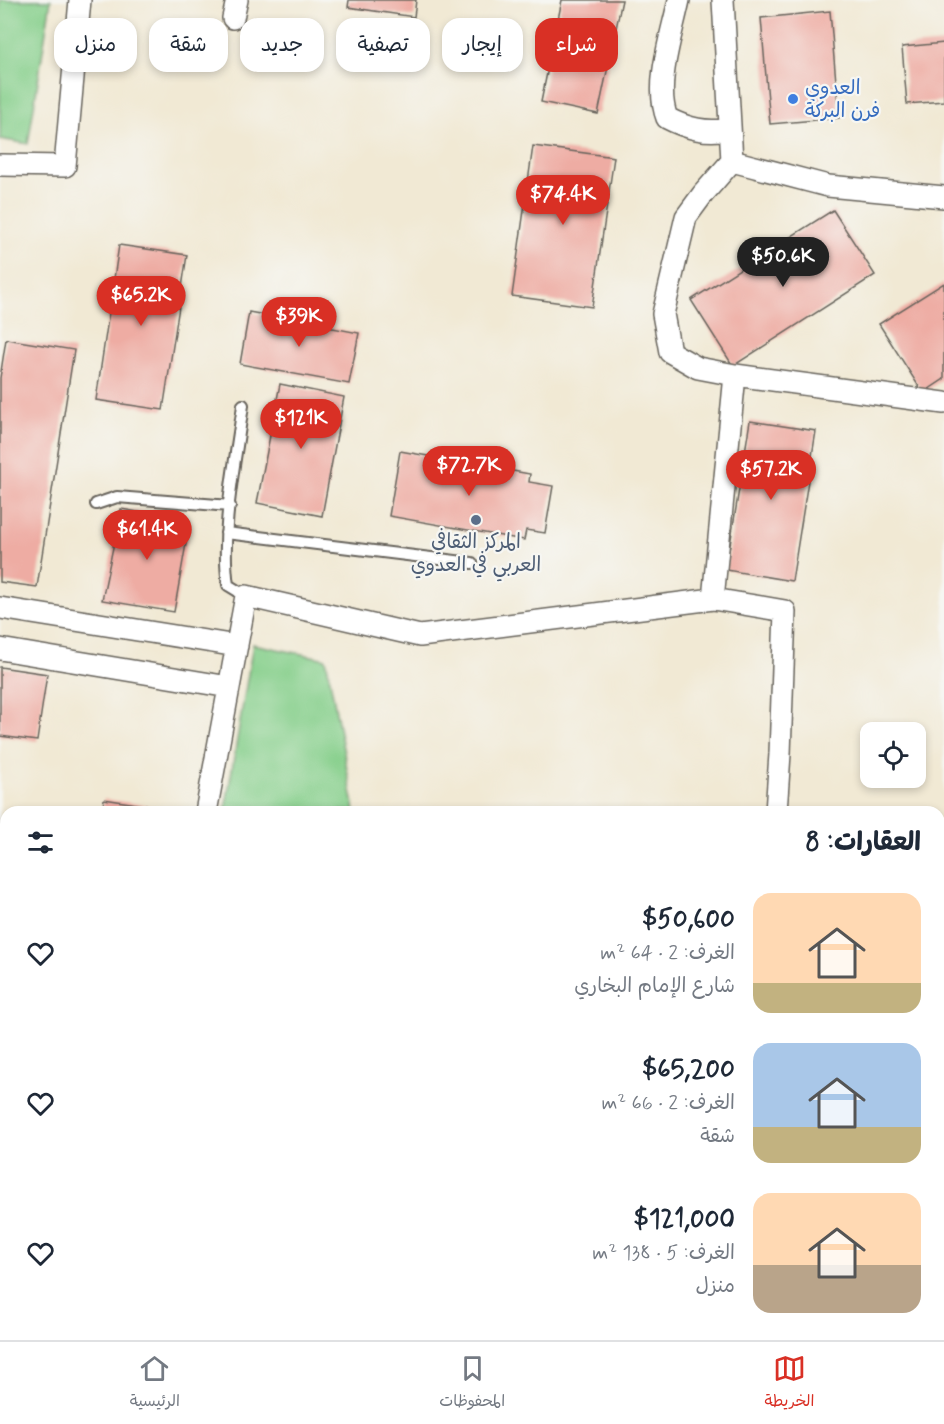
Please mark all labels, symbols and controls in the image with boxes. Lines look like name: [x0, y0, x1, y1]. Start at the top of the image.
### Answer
chip: منزل: [54, 18, 137, 72]
chip: شقة: [149, 18, 228, 72]
chip: جديد: [240, 18, 324, 72]
chip: تصفية: [336, 18, 430, 72]
chip: إيجار: [442, 18, 523, 72]
chip: شراء: [535, 18, 618, 72]
place label: العدوي فرن البركة: [805, 75, 880, 125]
marker: العدوي فرن البركة: [786, 92, 800, 106]
pin: $74.4K: [514, 175, 612, 226]
text: $74.4K: [530, 181, 596, 208]
pin: $50.6K: [734, 237, 832, 288]
text: $50.6K: [751, 243, 815, 270]
pin: $65.2K: [92, 276, 190, 327]
text: $65.2K: [111, 282, 171, 309]
pin: $39K: [263, 297, 335, 348]
text: $39K: [276, 303, 322, 330]
pin: $121K: [259, 399, 343, 450]
text: $121K: [274, 405, 328, 432]
pin: $72.7K: [420, 446, 518, 497]
pin: $57.2K: [722, 450, 820, 501]
text: $72.7K: [437, 452, 501, 479]
text: $57.2K: [740, 456, 802, 483]
pin: $61.4K: [98, 510, 196, 561]
marker: المركز الثقافي العربي في العدوي: [469, 513, 483, 527]
text: $61.4K: [117, 516, 177, 543]
place label: المركز الثقافي العربي في العدوي: [411, 528, 541, 582]
map controls: [860, 722, 926, 788]
button: locate: [860, 722, 926, 788]
icon: filters: [24, 826, 57, 859]
text: العقارات: 8: [805, 826, 921, 860]
text: $50,600: [642, 903, 735, 937]
icon: home: [801, 917, 873, 989]
icon: heart: [24, 937, 57, 970]
text: الغرف: 2 · 64 m²: [600, 940, 735, 967]
text: شارع الإمام البخاري: [574, 973, 735, 1000]
text: $65,200: [642, 1053, 735, 1087]
icon: home: [801, 1067, 873, 1139]
icon: heart: [24, 1087, 57, 1120]
text: الغرف: 2 · 66 m²: [601, 1090, 735, 1117]
text: شقة: [700, 1123, 735, 1150]
text: $121,000: [634, 1203, 735, 1237]
icon: home: [801, 1217, 873, 1289]
icon: heart: [24, 1237, 57, 1270]
text: الغرف: 5 · 138 m²: [592, 1240, 735, 1267]
text: منزل: [696, 1273, 735, 1300]
tab: الرئيسية: [130, 1352, 180, 1415]
tab: المحفوظات: [439, 1352, 505, 1415]
tab: الخريطة: [764, 1352, 814, 1415]

